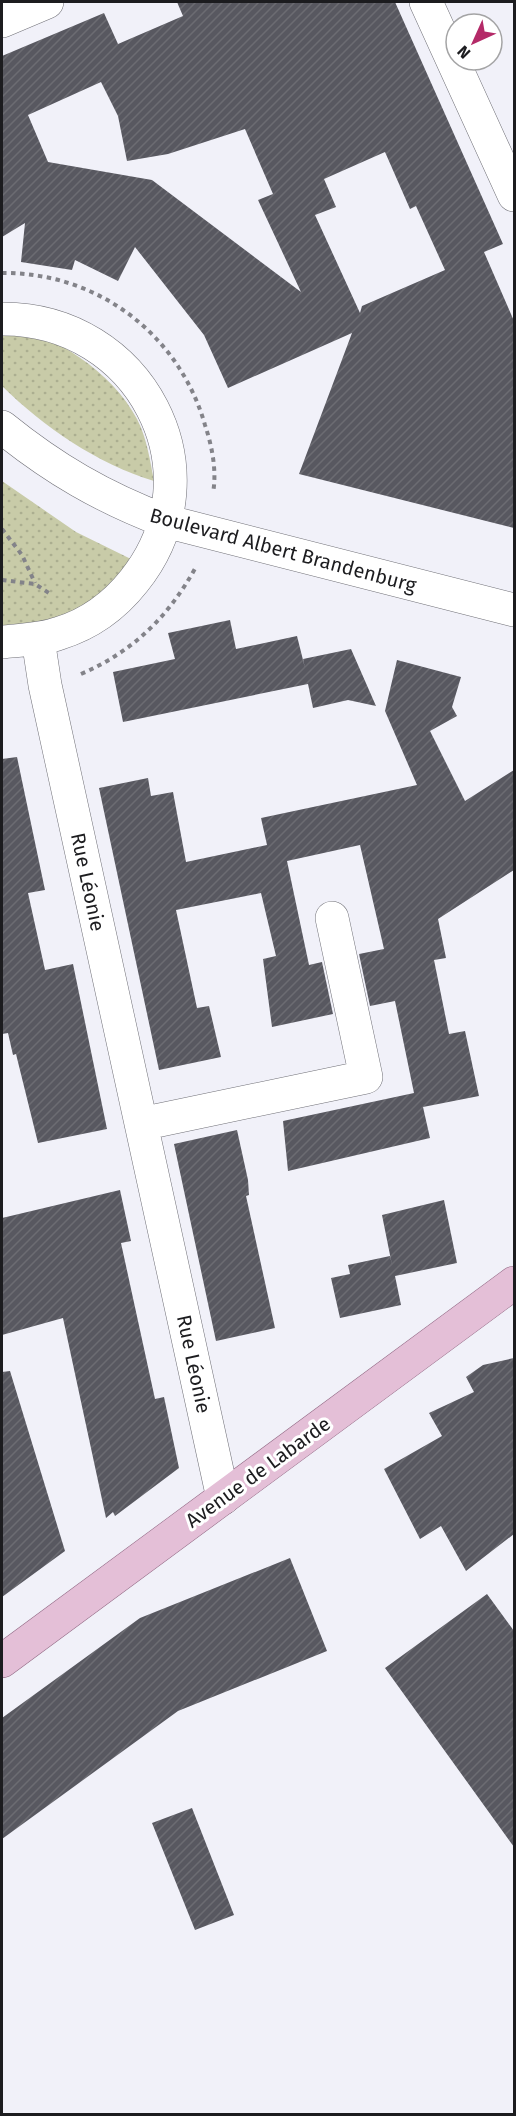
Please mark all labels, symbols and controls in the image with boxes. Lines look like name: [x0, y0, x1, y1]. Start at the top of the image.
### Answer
north arrow: [444, 12, 504, 72]
text: N: [453, 42, 474, 63]
street label: Boulevard Albert Brandenburg: [147, 503, 419, 597]
street label: Rue Léonie: [66, 830, 110, 934]
street label: Rue Léonie: [172, 1312, 216, 1416]
street label: Avenue de Labarde: [181, 1411, 335, 1533]

